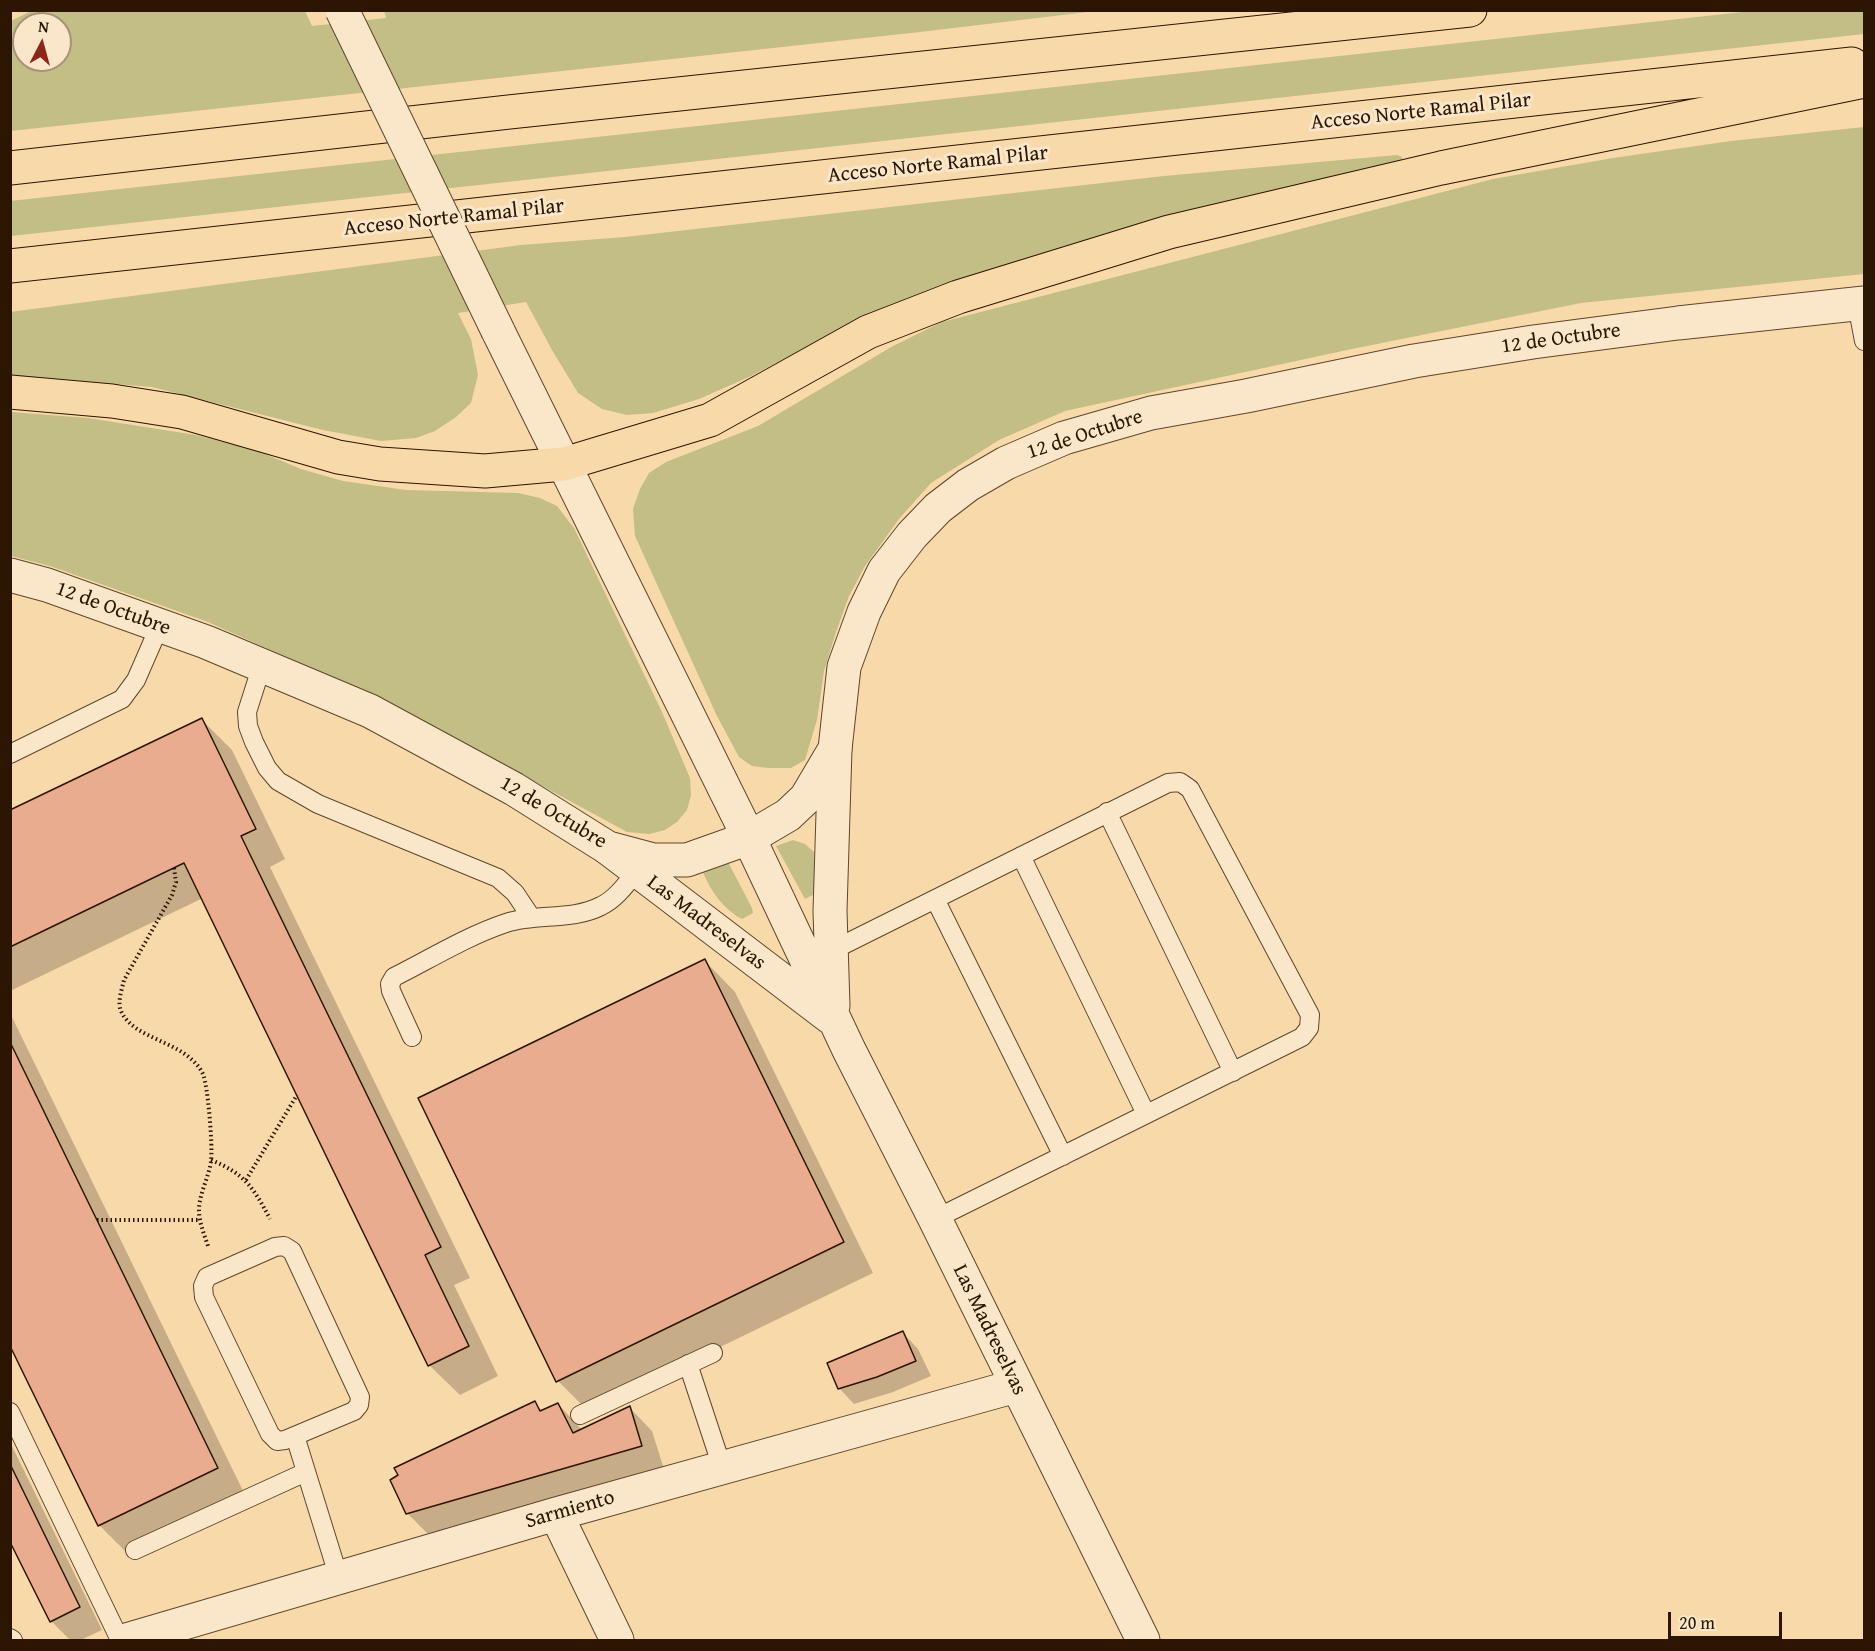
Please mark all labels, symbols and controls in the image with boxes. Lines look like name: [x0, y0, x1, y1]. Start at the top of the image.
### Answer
north arrow: [12, 12, 72, 72]
text: N: [37, 14, 50, 39]
street label: Acceso Norte Ramal Pilar: [1310, 88, 1532, 136]
street label: Acceso Norte Ramal Pilar: [827, 141, 1049, 189]
street label: Acceso Norte Ramal Pilar: [343, 194, 565, 242]
street label: 12 de Octubre: [1500, 318, 1622, 360]
street label: 12 de Octubre: [1024, 404, 1146, 466]
street label: 12 de Octubre: [52, 577, 174, 641]
street label: 12 de Octubre: [495, 771, 611, 855]
street label: Las Madreselvas: [642, 870, 770, 976]
street label: Las Madreselvas: [947, 1261, 1031, 1399]
street label: Sarmiento: [522, 1485, 618, 1535]
scale bar: [1671, 1600, 1785, 1638]
text: 20 m: [1679, 1609, 1715, 1636]

